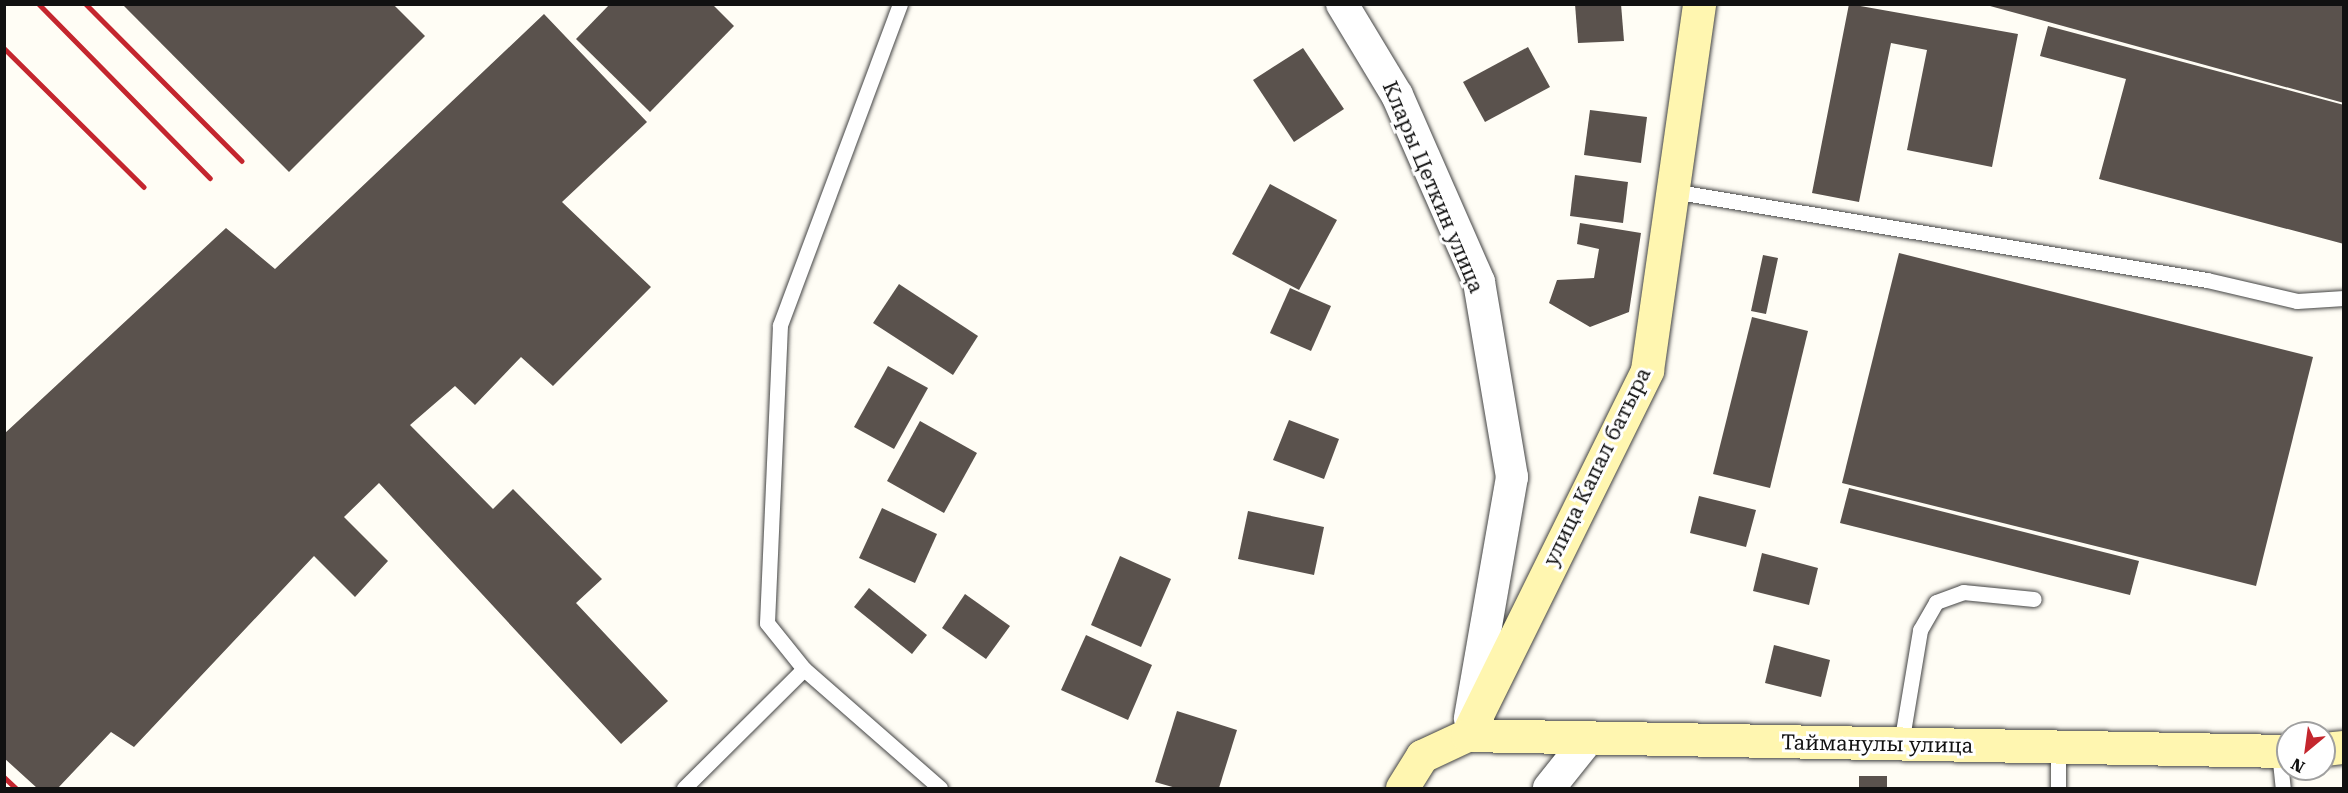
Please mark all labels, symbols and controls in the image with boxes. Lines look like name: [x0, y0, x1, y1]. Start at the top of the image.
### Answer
street label: Клары Цеткин улица: [1377, 77, 1489, 297]
street label: улица Капал батыра: [1538, 364, 1656, 570]
north arrow: [2276, 721, 2336, 781]
street label: Тайманулы улица: [1781, 730, 1973, 758]
text: N: [2288, 754, 2308, 777]

